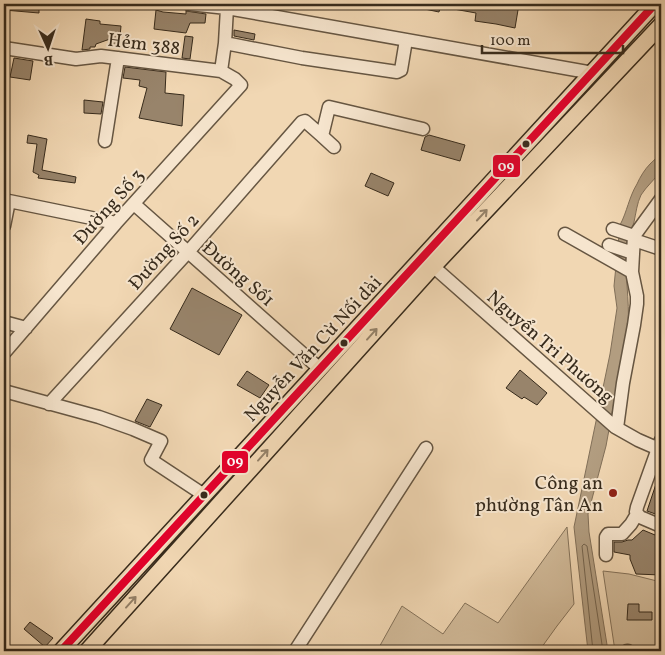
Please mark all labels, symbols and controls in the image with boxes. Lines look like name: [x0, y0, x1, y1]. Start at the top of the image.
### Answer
north arrow: [22, 22, 72, 72]
scale bar: [482, 22, 624, 54]
street label: Hẻm 388: [106, 28, 182, 62]
text: 100 m: [490, 31, 530, 52]
text: B: [43, 50, 54, 69]
unlabelled marker: [521, 139, 531, 149]
line badge: 09: [492, 154, 521, 178]
text: 09: [498, 158, 514, 177]
street label: Đường Số 3: [68, 163, 151, 251]
street label: Đường Số 2: [123, 208, 206, 296]
one-way arrow: [476, 209, 488, 221]
street label: Đường Số1: [196, 236, 280, 313]
street label: Nguyễn Văn Cừ Nối dài: [239, 270, 388, 428]
street label: Nguyển Tri Phương: [481, 285, 619, 410]
one-way arrow: [366, 328, 378, 341]
unlabelled marker: [339, 338, 349, 348]
one-way arrow: [257, 449, 269, 462]
line badge: 09: [221, 450, 249, 474]
text: 09: [227, 453, 243, 472]
place label: Công an phường Tân An: [475, 471, 603, 519]
marker: Công an phường Tân An: [607, 487, 619, 499]
unlabelled marker: [199, 490, 209, 500]
one-way arrow: [125, 596, 136, 609]

